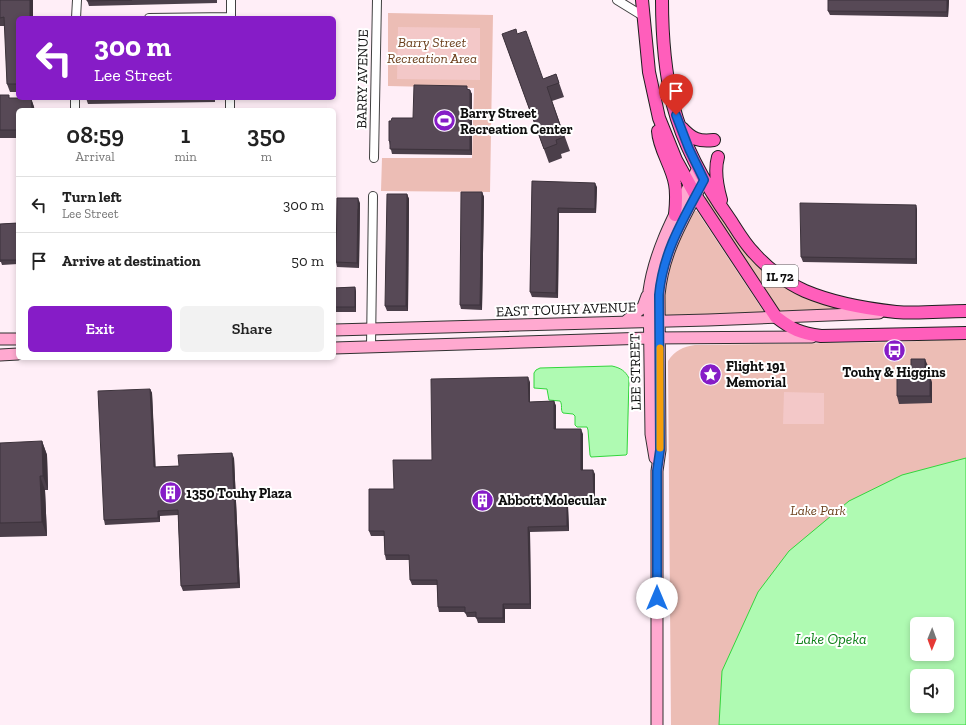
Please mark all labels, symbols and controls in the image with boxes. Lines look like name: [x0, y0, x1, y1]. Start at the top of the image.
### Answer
street label: BARRY AVENUE: [353, 29, 372, 129]
text: 300 m: [94, 30, 171, 63]
icon: left: [28, 32, 80, 84]
park label: Barry Street Recreation Area: [387, 34, 477, 67]
text: Lee Street: [94, 64, 172, 86]
pin: [659, 74, 693, 115]
icon: arrive: [665, 80, 687, 102]
place label: Barry Street Recreation Center: [460, 105, 573, 138]
sports icon: Barry Street Recreation Center: [432, 108, 458, 134]
text: 08:59: [66, 120, 124, 149]
text: 1: [181, 120, 190, 149]
text: 350: [247, 120, 286, 149]
text: Arrival: [76, 149, 115, 164]
text: min: [174, 149, 197, 164]
text: m: [261, 149, 272, 164]
text: Turn left: [62, 188, 122, 206]
icon: left: [28, 194, 50, 216]
text: 300 m: [283, 196, 324, 214]
text: Lee Street: [62, 206, 119, 221]
icon: arrive: [28, 250, 50, 272]
text: Arrive at destination: [62, 252, 201, 270]
text: 50 m: [291, 252, 324, 270]
road number: IL 72: [762, 265, 798, 287]
street label: EAST TOUHY AVENUE: [496, 299, 636, 320]
button: Exit: [28, 306, 172, 352]
button: Share: [180, 306, 324, 352]
street label: LEE STREET: [626, 333, 645, 411]
bus stop icon: Touhy & Higgins: [881, 337, 907, 363]
place label: Flight 191 Memorial: [726, 358, 786, 391]
place icon: Flight 191 Memorial: [698, 361, 724, 387]
place label: Touhy & Higgins: [842, 364, 946, 381]
building icon: 1350 Touhy Plaza: [157, 480, 183, 506]
place label: 1350 Touhy Plaza: [186, 485, 292, 502]
building icon: Abbott Molecular: [470, 487, 496, 513]
place label: Abbott Molecular: [498, 492, 607, 509]
park label: Lake Park: [790, 502, 846, 519]
position arrow: [636, 577, 678, 619]
north arrow: [910, 617, 954, 661]
map controls: [910, 617, 954, 713]
water label: Lake Opeka: [796, 630, 866, 648]
button: sound: [910, 669, 954, 713]

